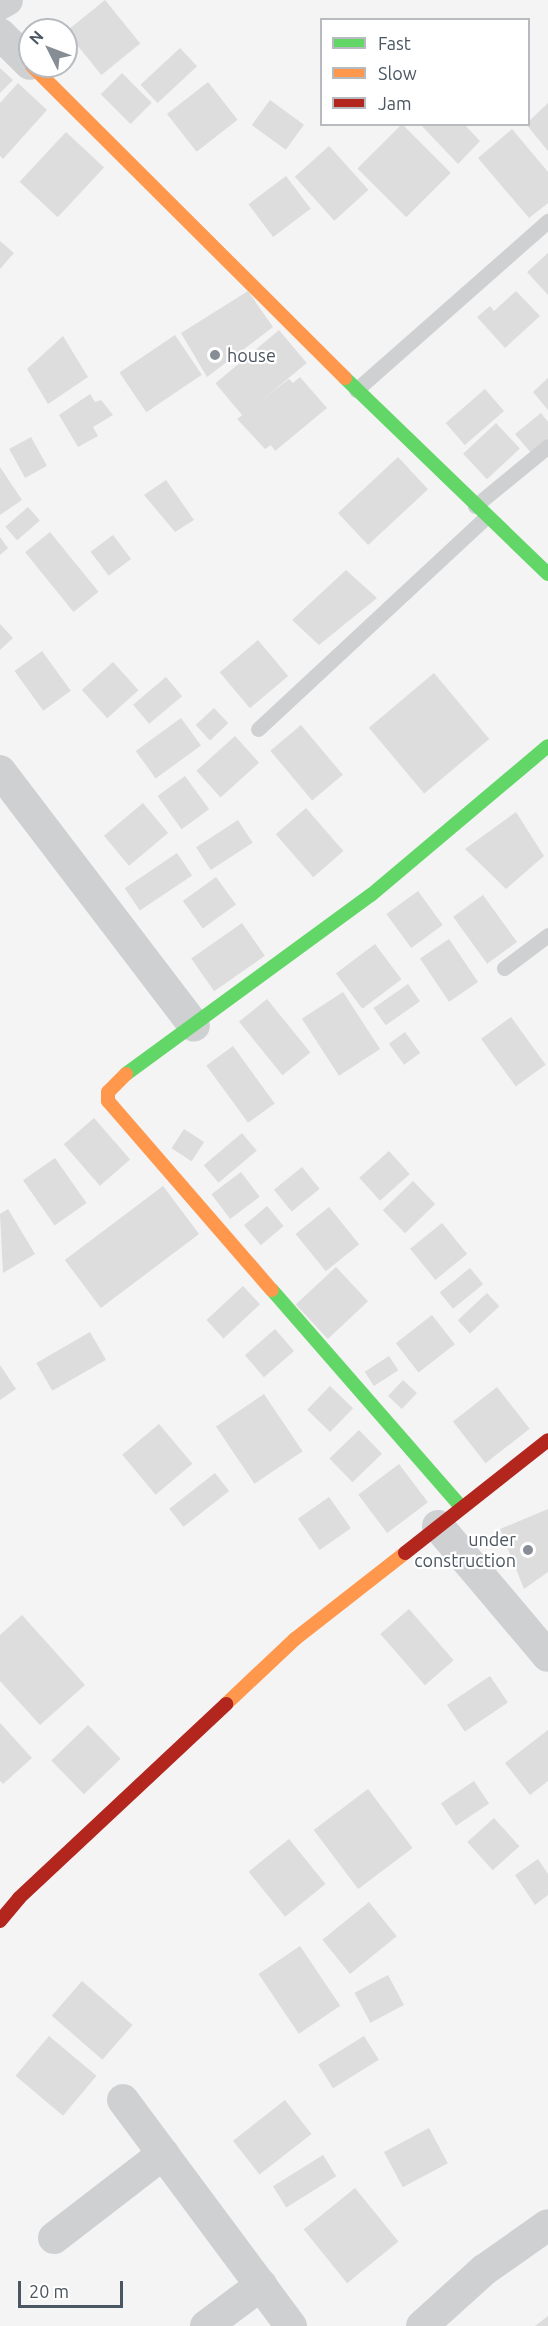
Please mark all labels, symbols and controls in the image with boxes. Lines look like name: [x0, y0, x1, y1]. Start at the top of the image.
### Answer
north arrow: [18, 18, 78, 78]
legend: [320, 18, 530, 126]
text: N: [25, 27, 47, 48]
text: Fast: [378, 33, 411, 53]
text: Slow: [378, 63, 417, 83]
text: Jam: [378, 93, 412, 113]
place label: house: [227, 344, 276, 366]
marker: house: [208, 348, 222, 362]
place label: under construction: [414, 1529, 516, 1572]
marker: under construction: [521, 1543, 535, 1557]
scale bar: [21, 2269, 126, 2307]
text: 20 m: [29, 2281, 69, 2301]

